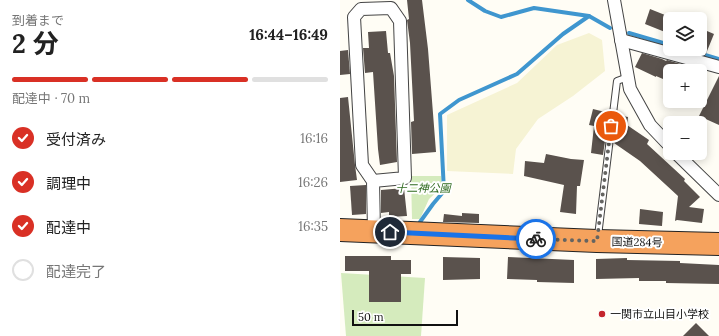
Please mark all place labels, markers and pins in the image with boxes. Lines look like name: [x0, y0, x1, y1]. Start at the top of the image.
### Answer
pin: [594, 109, 628, 143]
pin: [373, 215, 407, 249]
place label: 一関市立山目小学校: [610, 307, 709, 321]
marker: 一関市立山目小学校: [597, 309, 607, 319]

